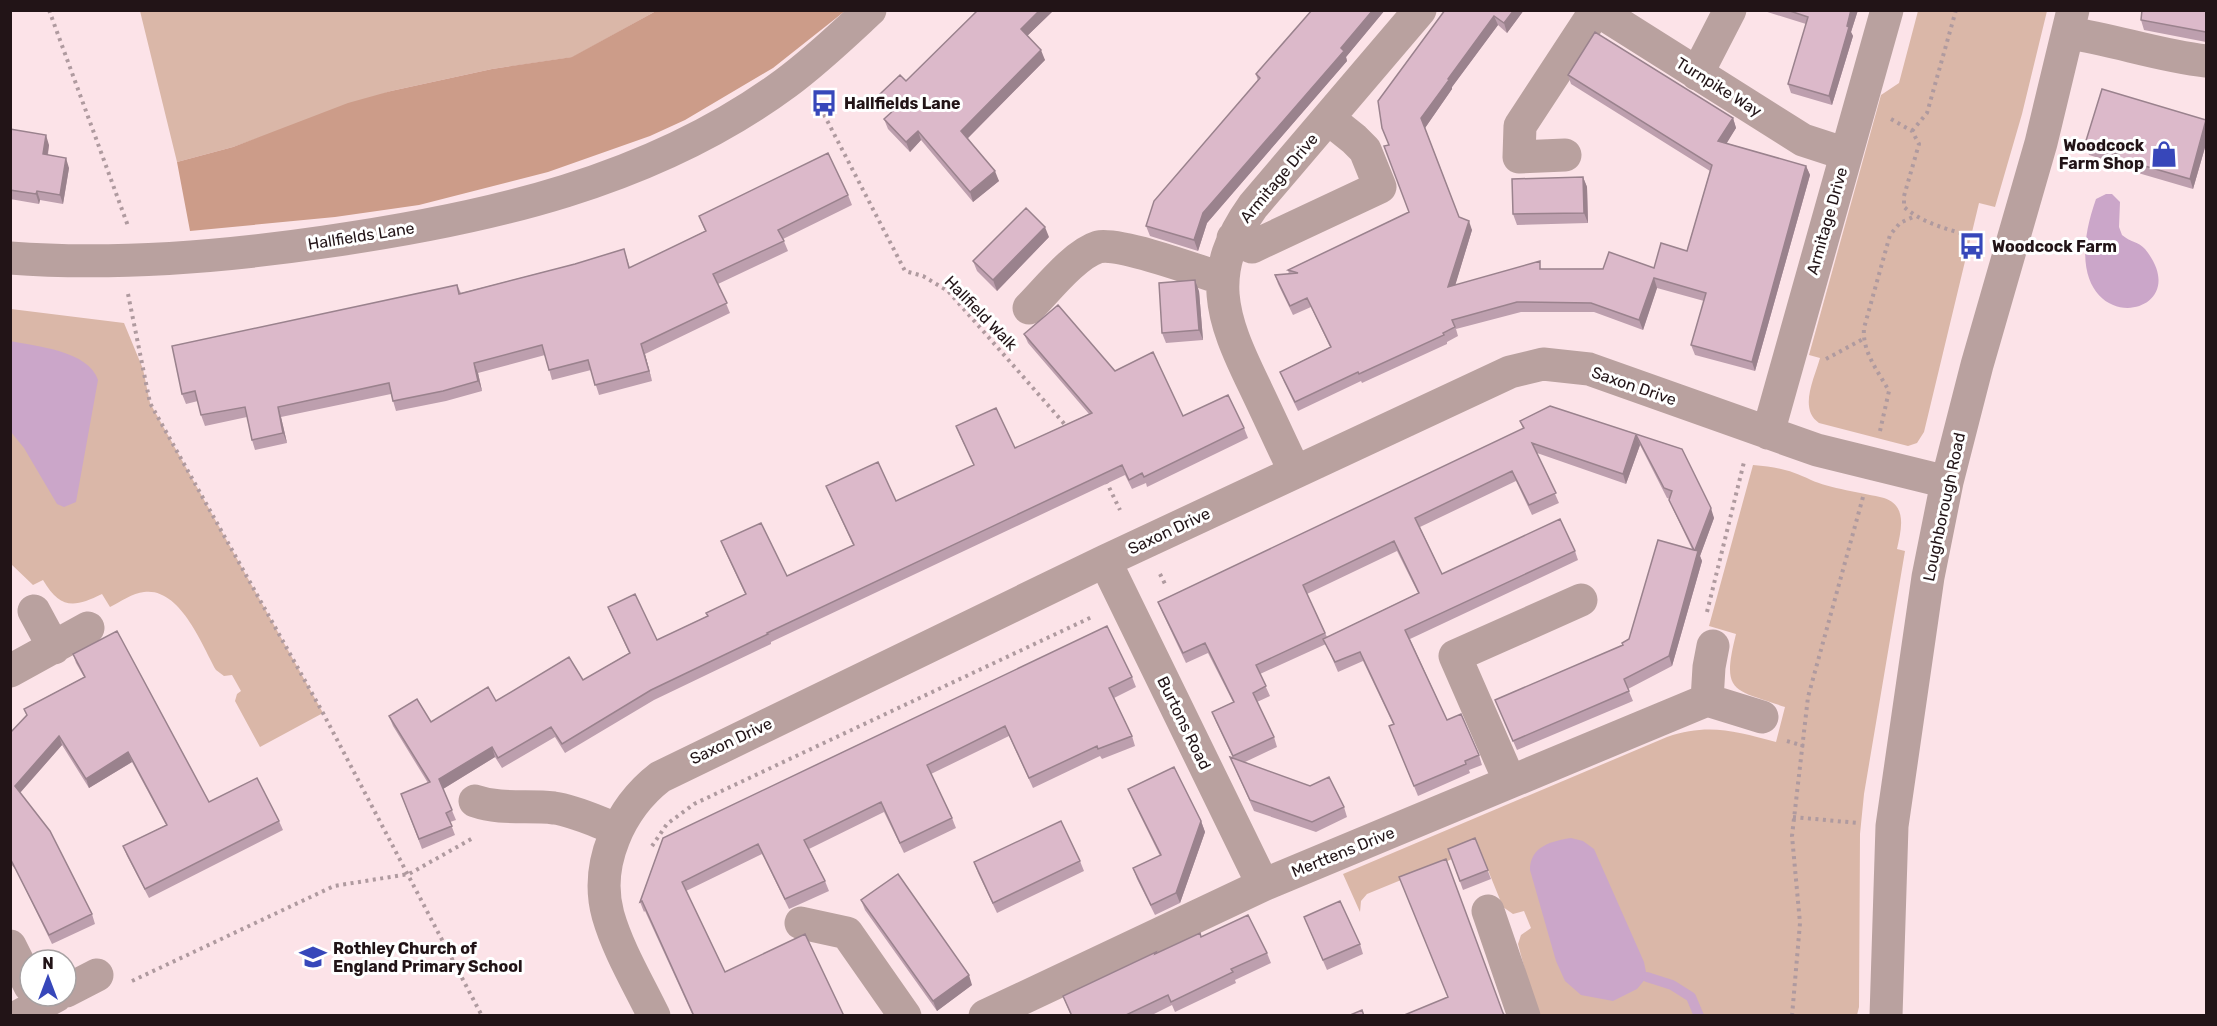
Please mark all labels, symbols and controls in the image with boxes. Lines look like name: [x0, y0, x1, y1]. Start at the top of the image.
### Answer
street label: Turnpike Way: [1673, 53, 1765, 121]
bus stop icon: Hallfields Lane: [809, 88, 839, 118]
place label: Hallfields Lane: [844, 94, 961, 113]
street label: Armitage Drive: [1236, 129, 1322, 227]
place label: Woodcock Farm Shop: [2059, 136, 2145, 173]
shop icon: Woodcock Farm Shop: [2149, 139, 2179, 169]
street label: Armitage Drive: [1803, 165, 1851, 277]
street label: Hallfields Lane: [306, 218, 416, 254]
bus stop icon: Woodcock Farm: [1957, 231, 1987, 261]
place label: Woodcock Farm: [1992, 237, 2117, 256]
street label: Hallfield Walk: [941, 272, 1022, 355]
street label: Saxon Drive: [1589, 363, 1679, 409]
street label: Loughborough Road: [1919, 431, 1969, 583]
street label: Saxon Drive: [1125, 504, 1213, 558]
street label: Burtons Road: [1153, 673, 1215, 773]
street label: Saxon Drive: [687, 714, 775, 768]
street label: Merttens Drive: [1289, 823, 1397, 881]
place label: Rothley Church of England Primary School: [333, 939, 523, 976]
school or university icon: Rothley Church of England Primary School: [298, 942, 328, 972]
north arrow: [18, 948, 78, 1008]
text: N: [42, 954, 54, 973]

